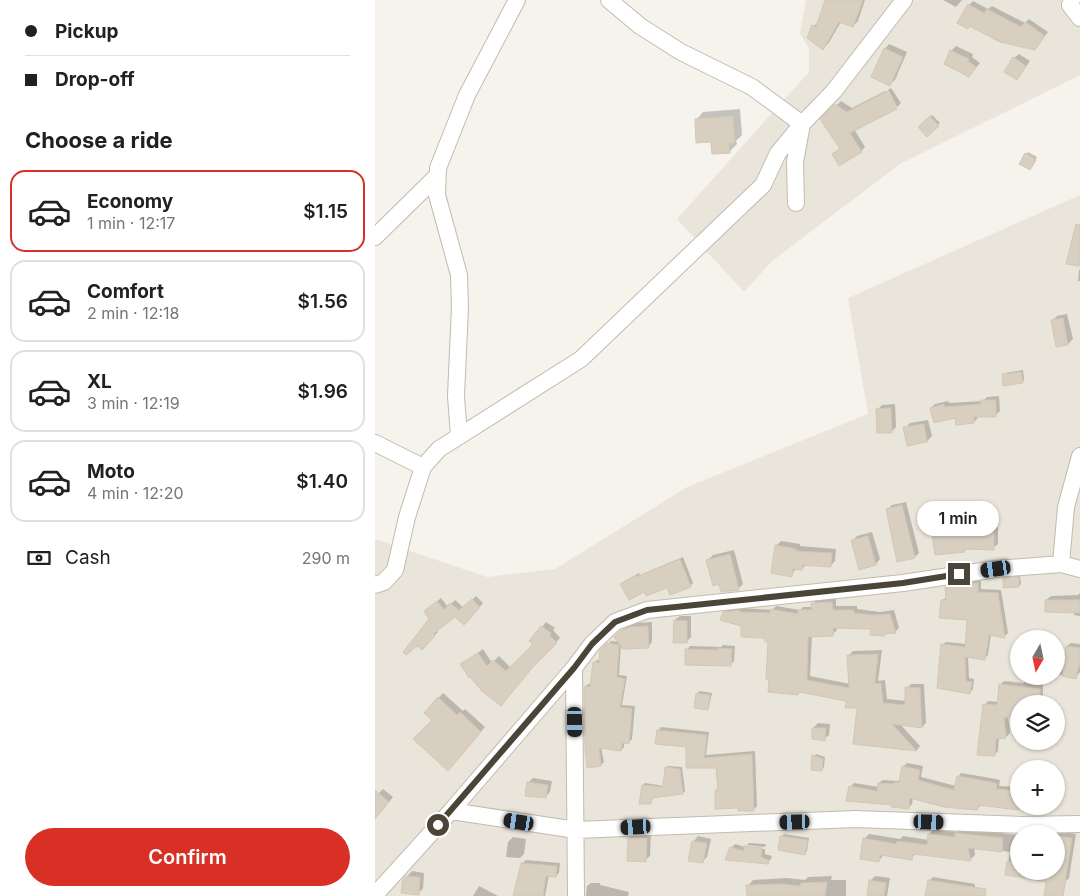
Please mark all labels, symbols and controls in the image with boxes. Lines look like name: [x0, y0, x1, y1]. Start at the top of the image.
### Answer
text: Pickup: [55, 20, 118, 43]
text: Drop-off: [55, 68, 135, 91]
text: Choose a ride: [25, 127, 173, 153]
icon: car: [27, 189, 72, 234]
text: Economy: [87, 190, 173, 213]
text: $1.15: [303, 200, 348, 223]
text: 1 min · 12:17: [87, 213, 175, 233]
icon: car: [27, 279, 72, 324]
text: Comfort: [87, 280, 164, 303]
text: $1.56: [298, 290, 348, 313]
text: 2 min · 12:18: [87, 303, 180, 323]
icon: car: [27, 369, 72, 414]
text: XL: [87, 370, 112, 393]
text: $1.96: [297, 380, 348, 403]
text: 3 min · 12:19: [87, 393, 180, 413]
icon: car: [27, 459, 72, 504]
text: Moto: [87, 460, 135, 483]
text: $1.40: [296, 470, 348, 493]
text: 4 min · 12:20: [87, 483, 184, 503]
callout: 1 min: [918, 502, 1000, 536]
text: 1 min: [938, 508, 978, 528]
icon: cash: [25, 544, 53, 572]
text: Cash: [65, 546, 111, 569]
text: 290 m: [302, 548, 350, 568]
car: [980, 559, 1011, 579]
route end: [948, 563, 970, 585]
north arrow: [1010, 630, 1065, 685]
map controls: [1010, 630, 1065, 880]
button: layers: [1010, 695, 1065, 750]
car: [567, 707, 582, 737]
button: +: [1010, 760, 1065, 815]
car: [503, 812, 534, 832]
route start: [427, 814, 449, 836]
car: [779, 814, 810, 830]
car: [913, 814, 944, 830]
car: [620, 819, 651, 835]
button: −: [1010, 825, 1065, 880]
button: Confirm: [25, 828, 350, 886]

